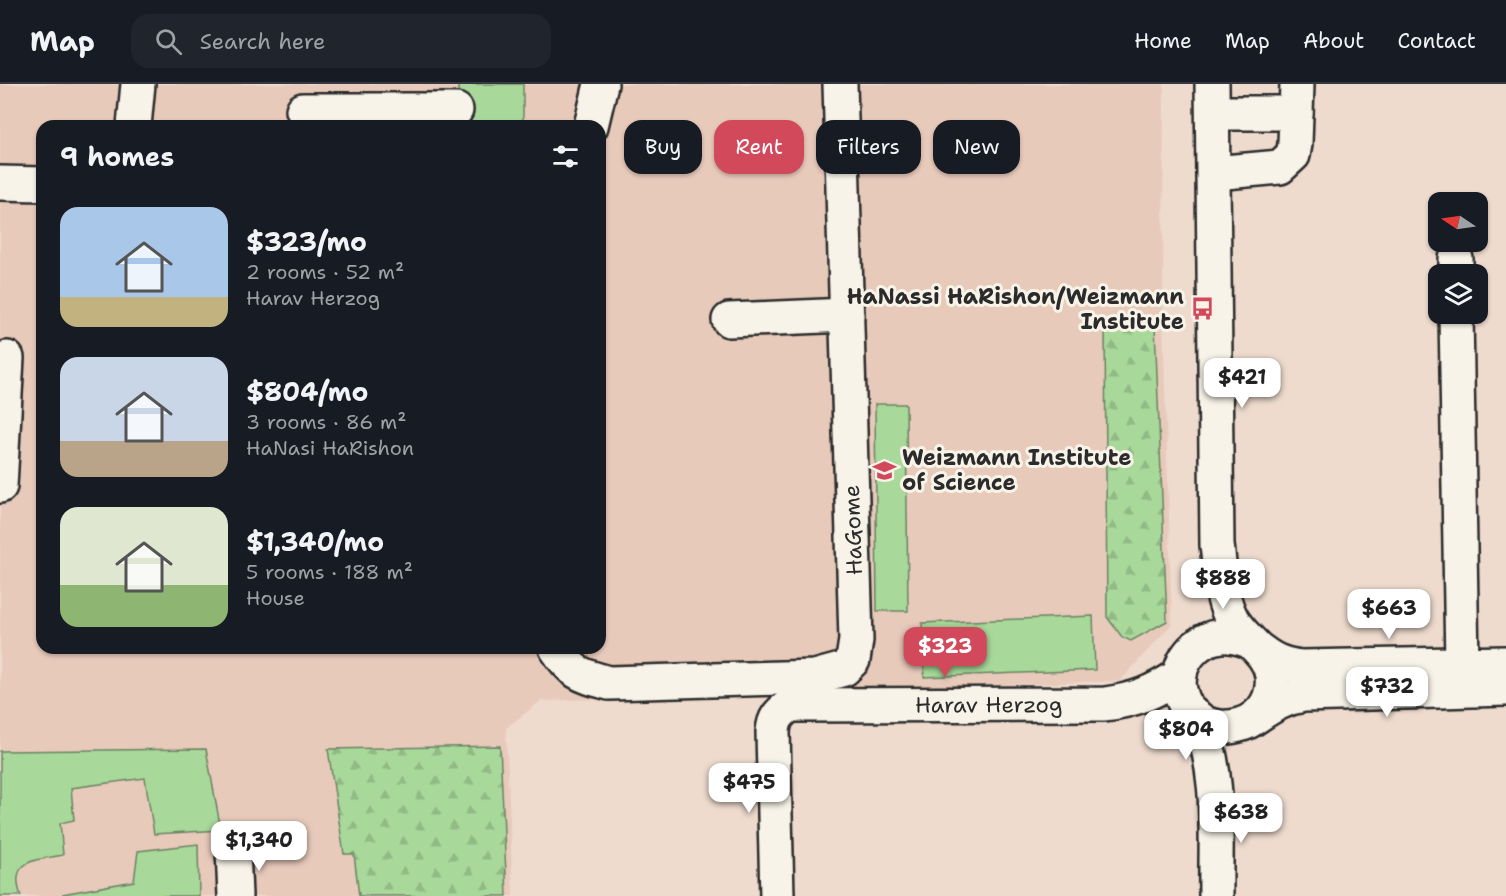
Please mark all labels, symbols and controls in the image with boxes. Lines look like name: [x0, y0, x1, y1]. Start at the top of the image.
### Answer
search box: [131, 14, 551, 68]
text: Map: [30, 22, 95, 60]
icon: search: [152, 25, 185, 58]
text: Search here: [200, 27, 325, 56]
text: Home: [1134, 27, 1192, 55]
text: Map: [1225, 27, 1270, 55]
text: About: [1303, 27, 1364, 55]
text: Contact: [1397, 27, 1476, 55]
chip: Buy: [624, 120, 702, 174]
chip: Rent: [714, 120, 804, 174]
chip: Filters: [816, 120, 921, 174]
chip: New: [933, 120, 1020, 174]
text: 9 homes: [60, 139, 174, 174]
icon: filters: [549, 140, 582, 173]
north arrow: [1428, 192, 1488, 252]
map controls: [1428, 192, 1488, 324]
text: $323/mo: [246, 224, 367, 259]
icon: home: [108, 231, 180, 303]
text: 2 rooms · 52 m²: [246, 259, 404, 285]
button: layers: [1428, 264, 1488, 324]
place label: HaNassi HaRishon/Weizmann Institute: [847, 282, 1184, 336]
text: Harav Herzog: [246, 285, 380, 311]
bus stop icon: HaNassi HaRishon/Weizmann Institute: [1189, 296, 1215, 322]
pin: $421: [1206, 358, 1278, 409]
text: $421: [1218, 364, 1266, 390]
text: $804/mo: [246, 374, 368, 409]
icon: home: [108, 381, 180, 453]
text: 3 rooms · 86 m²: [246, 409, 406, 435]
text: HaNasi HaRishon: [246, 435, 414, 461]
place label: Weizmann Institute of Science: [902, 443, 1131, 497]
school or university icon: Weizmann Institute of Science: [871, 457, 897, 483]
street label: HaGome: [837, 484, 869, 576]
text: $1,340/mo: [246, 524, 384, 559]
icon: home: [108, 531, 180, 603]
text: 5 rooms · 188 m²: [246, 559, 413, 585]
pin: $888: [1187, 559, 1259, 610]
text: $888: [1195, 565, 1251, 591]
text: House: [246, 585, 305, 611]
pin: $663: [1353, 589, 1425, 640]
text: $663: [1361, 595, 1417, 621]
pin: $323: [909, 627, 981, 678]
text: $323: [918, 633, 972, 659]
pin: $732: [1351, 667, 1423, 718]
text: $732: [1360, 673, 1414, 699]
street label: Harav Herzog: [915, 690, 1062, 719]
pin: $804: [1150, 710, 1222, 761]
text: $804: [1158, 716, 1214, 742]
pin: $475: [713, 763, 785, 814]
text: $475: [723, 769, 775, 795]
pin: $638: [1205, 793, 1277, 844]
text: $638: [1213, 799, 1269, 825]
pin: $1,340: [210, 821, 308, 872]
text: $1,340: [225, 827, 293, 853]

